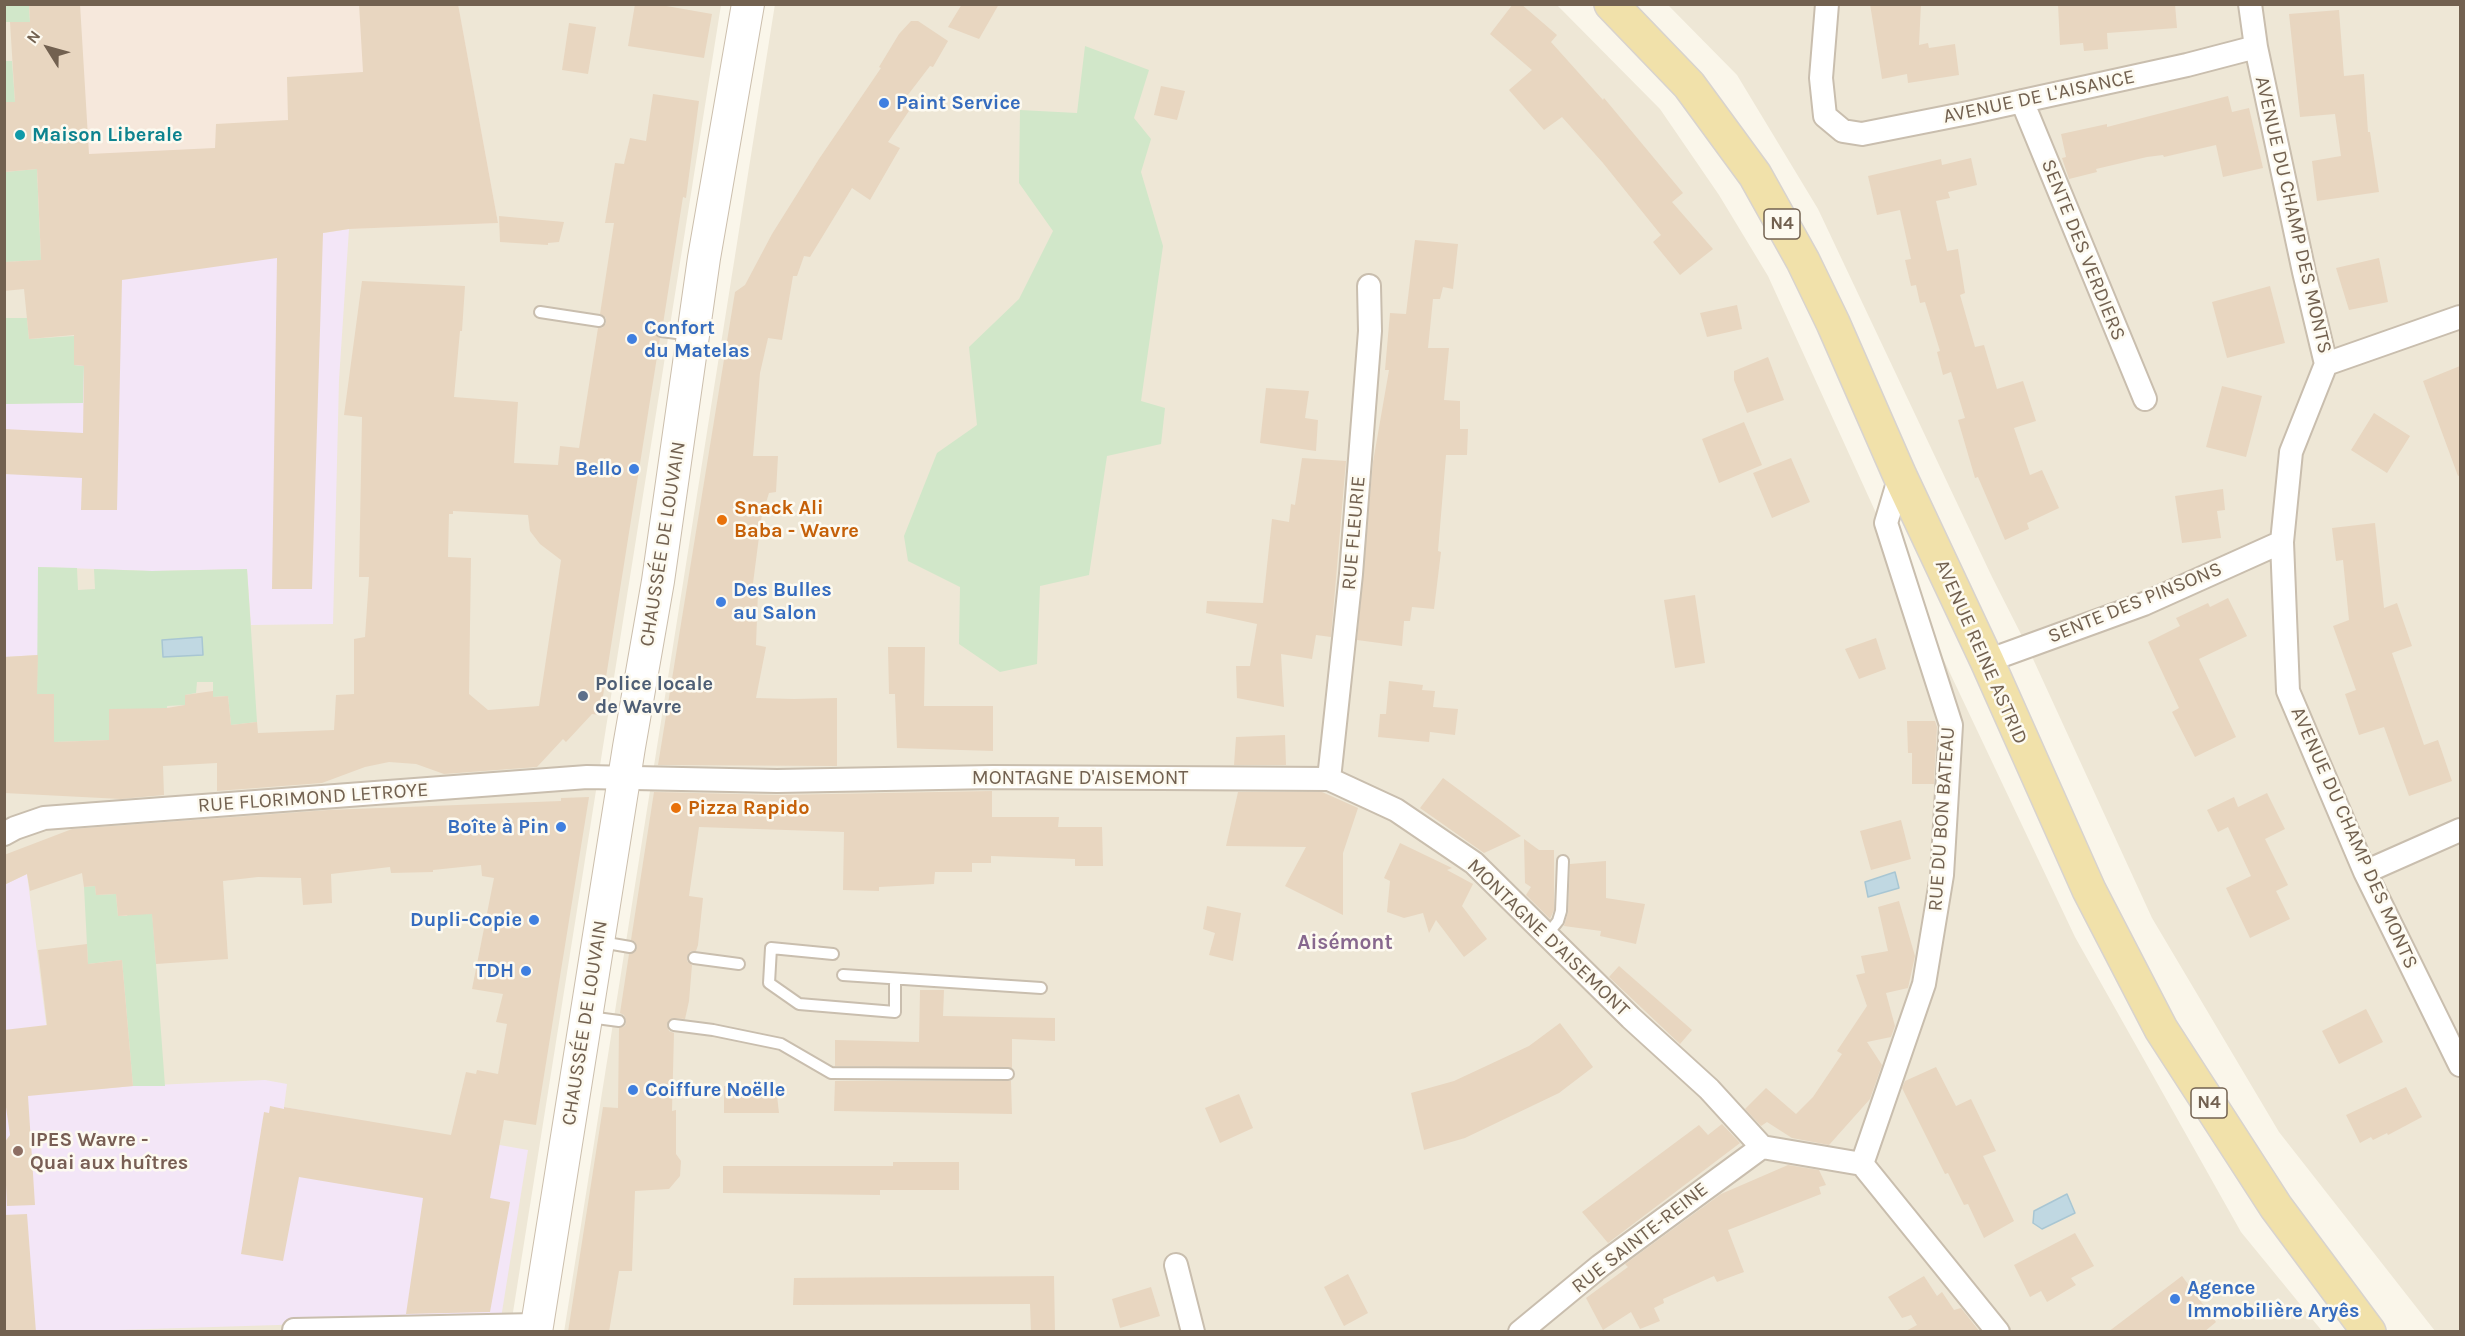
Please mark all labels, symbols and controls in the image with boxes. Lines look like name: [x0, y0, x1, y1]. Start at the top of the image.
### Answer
north arrow: [18, 18, 78, 78]
text: N: [22, 27, 44, 47]
street label: AVENUE DE L'AISANCE: [1941, 65, 2137, 129]
street label: AVENUE DU CHAMP DES MONTS: [2249, 74, 2337, 356]
place label: Paint Service: [896, 91, 1021, 115]
marker: Paint Service: [877, 96, 891, 110]
place label: Maison Liberale: [32, 123, 183, 147]
marker: Maison Liberale: [13, 128, 27, 142]
street label: SENTE DES VERDIERS: [2036, 156, 2130, 344]
road number: N4: [1764, 209, 1800, 239]
place label: Confort du Matelas: [644, 316, 750, 363]
marker: Confort du Matelas: [625, 332, 639, 346]
street label: CHAUSSÉE DE LOUVAIN: [635, 440, 691, 648]
place label: Bello: [575, 457, 622, 481]
marker: Bello: [627, 462, 641, 476]
street label: RUE FLEURIE: [1337, 475, 1371, 591]
place label: Snack Ali Baba - Wavre: [734, 496, 859, 543]
marker: Snack Ali Baba - Wavre: [715, 513, 729, 527]
street label: AVENUE REINE ASTRID: [1929, 556, 2033, 748]
street label: SENTE DES PINSONS: [2045, 557, 2225, 649]
place label: Des Bulles au Salon: [733, 578, 832, 625]
marker: Des Bulles au Salon: [714, 595, 728, 609]
place label: Police locale de Wavre: [595, 672, 713, 719]
marker: Police locale de Wavre: [576, 689, 590, 703]
street label: AVENUE DU CHAMP DES MONTS: [2285, 703, 2423, 973]
street label: RUE DU BON BATEAU: [1924, 726, 1960, 912]
street label: MONTAGNE D'AISEMONT: [972, 766, 1188, 790]
street label: RUE FLORIMOND LETROYE: [197, 778, 429, 818]
place label: Pizza Rapido: [688, 796, 810, 820]
marker: Pizza Rapido: [669, 801, 683, 815]
place label: Boîte à Pin: [447, 815, 549, 839]
marker: Boîte à Pin: [554, 820, 568, 834]
street label: MONTAGNE D'AISEMONT: [1462, 854, 1634, 1022]
place label: Dupli-Copie: [410, 908, 522, 932]
marker: Dupli-Copie: [527, 913, 541, 927]
street label: CHAUSSÉE DE LOUVAIN: [557, 919, 613, 1127]
district label: Aisémont: [1297, 930, 1393, 956]
place label: TDH: [476, 959, 514, 983]
marker: TDH: [519, 964, 533, 978]
place label: Coiffure Noëlle: [645, 1078, 785, 1102]
marker: Coiffure Noëlle: [626, 1083, 640, 1097]
road number: N4: [2191, 1088, 2227, 1118]
place label: IPES Wavre - Quai aux huîtres: [30, 1128, 188, 1175]
marker: IPES Wavre - Quai aux huîtres: [11, 1144, 25, 1158]
street label: RUE SAINTE-REINE: [1567, 1177, 1713, 1299]
place label: Agence Immobilière Aryês: [2187, 1276, 2360, 1323]
marker: Agence Immobilière Aryês: [2168, 1292, 2182, 1306]

